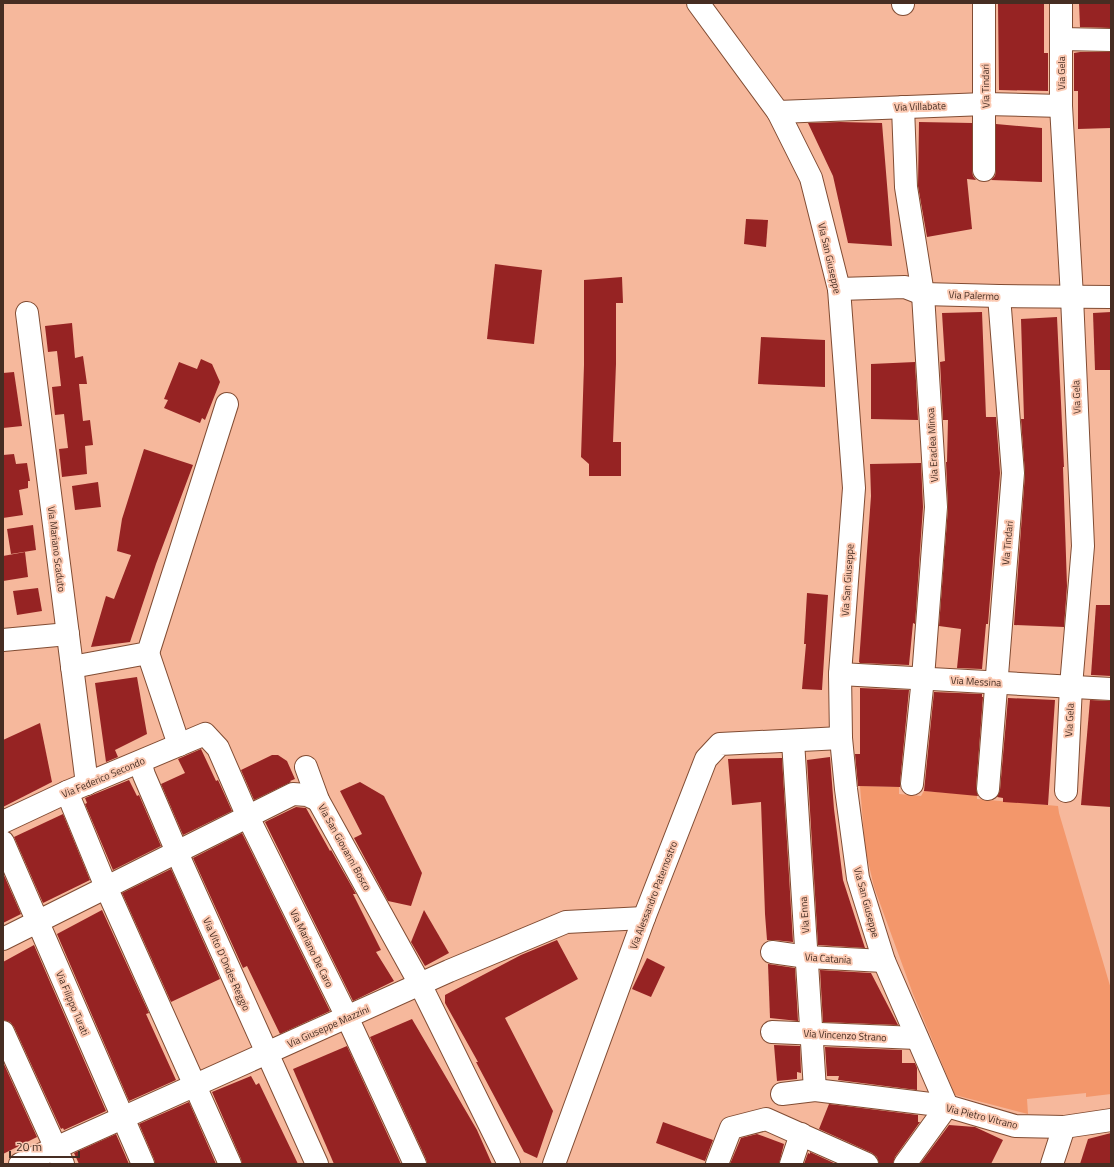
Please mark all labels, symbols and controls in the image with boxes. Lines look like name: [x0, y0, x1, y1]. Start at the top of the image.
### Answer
street label: Via Gela: [1054, 56, 1069, 90]
street label: Via Tindari: [978, 64, 993, 108]
street label: Via Villabate: [894, 98, 946, 115]
street label: Via San Giuseppe: [814, 221, 845, 295]
street label: Via Palermo: [948, 287, 1000, 304]
street label: Via Gela: [1068, 380, 1085, 414]
street label: Via Eraclea Minoa: [923, 407, 942, 483]
street label: Via Mariano Scaduto: [44, 505, 69, 593]
street label: Via Tindari: [998, 520, 1017, 566]
street label: Via San Giuseppe: [837, 544, 857, 617]
street label: Via Messina: [950, 673, 1002, 690]
street label: Via Gela: [1061, 703, 1078, 737]
street label: Via Federico Secondo: [59, 753, 147, 802]
street label: Via San Giovanni Bosco: [314, 801, 375, 893]
street label: Via Alessandro Paternostro: [626, 839, 681, 951]
street label: Via San Giuseppe: [850, 865, 883, 939]
street label: Via Enna: [796, 896, 813, 934]
street label: Via Mariano De Caro: [286, 907, 337, 990]
street label: Via Vito D'Ondes Reggio: [199, 915, 254, 1013]
street label: Via Catania: [804, 949, 852, 968]
street label: Via Filippo Turati: [52, 968, 93, 1038]
street label: Via Giuseppe Mazzini: [285, 1002, 372, 1051]
street label: Via Vincenzo Strano: [803, 1026, 887, 1045]
street label: Via Pietro Vitrano: [944, 1100, 1019, 1133]
scale bar: [10, 1133, 79, 1159]
text: 20 m: [16, 1137, 42, 1156]

